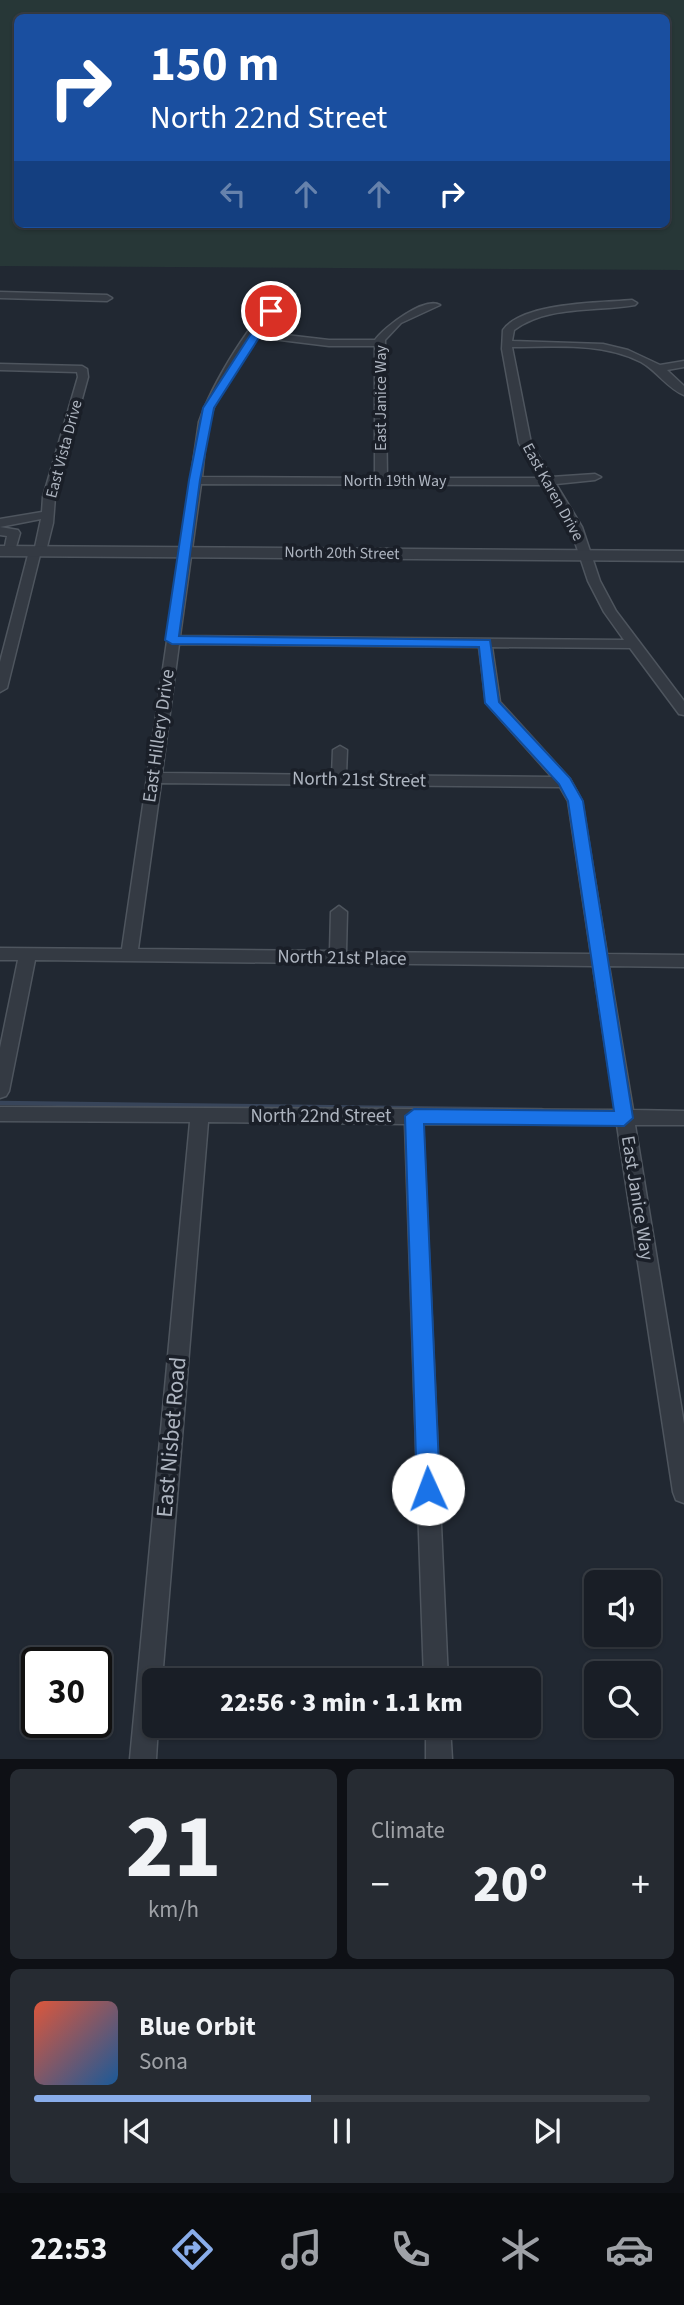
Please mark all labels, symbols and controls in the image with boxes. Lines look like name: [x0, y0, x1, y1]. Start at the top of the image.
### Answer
text: 150 m: [150, 30, 279, 100]
icon: right: [35, 42, 126, 133]
text: North 22nd Street: [150, 95, 387, 141]
icon: left: [214, 175, 252, 213]
icon: ahead: [287, 175, 325, 213]
icon: ahead: [360, 175, 398, 213]
icon: right: [433, 175, 471, 213]
pin: [241, 281, 301, 341]
icon: arrive: [252, 292, 290, 330]
street label: East Janice Way: [370, 345, 392, 451]
street label: East Vista Drive: [40, 397, 88, 501]
street label: East Karen Drive: [517, 439, 589, 545]
street label: North 19th Way: [344, 470, 447, 492]
street label: North 20th Street: [284, 541, 400, 565]
street label: East Hillery Drive: [136, 668, 182, 804]
street label: North 21st Street: [292, 765, 427, 795]
street label: North 21st Place: [277, 943, 407, 973]
street label: North 22nd Street: [251, 1103, 392, 1130]
street label: East Janice Way: [614, 1134, 660, 1262]
street label: East Nisbet Road: [148, 1355, 194, 1519]
position arrow: [391, 1452, 465, 1526]
map controls: [584, 1570, 661, 1738]
button: sound: [584, 1570, 661, 1647]
speed limit sign: 30: [21, 1647, 112, 1738]
button: search: [584, 1661, 661, 1738]
text: 22:56 · 3 min · 1.1 km: [220, 1684, 463, 1721]
text: 21: [125, 1783, 222, 1912]
text: Climate: [371, 1814, 445, 1847]
text: 20°: [473, 1848, 548, 1922]
text: −: [371, 1858, 390, 1912]
text: +: [631, 1858, 650, 1912]
text: km/h: [148, 1893, 199, 1926]
text: Blue Orbit: [139, 2008, 256, 2045]
text: Sona: [139, 2045, 188, 2078]
icon: previous: [118, 2112, 156, 2150]
icon: pause: [323, 2112, 361, 2150]
icon: next: [528, 2112, 566, 2150]
icon: directions: [168, 2225, 217, 2274]
icon: music: [277, 2225, 326, 2274]
icon: phone: [386, 2225, 435, 2274]
icon: climate: [496, 2225, 545, 2274]
icon: car: [605, 2225, 654, 2274]
text: 22:53: [30, 2226, 107, 2272]

